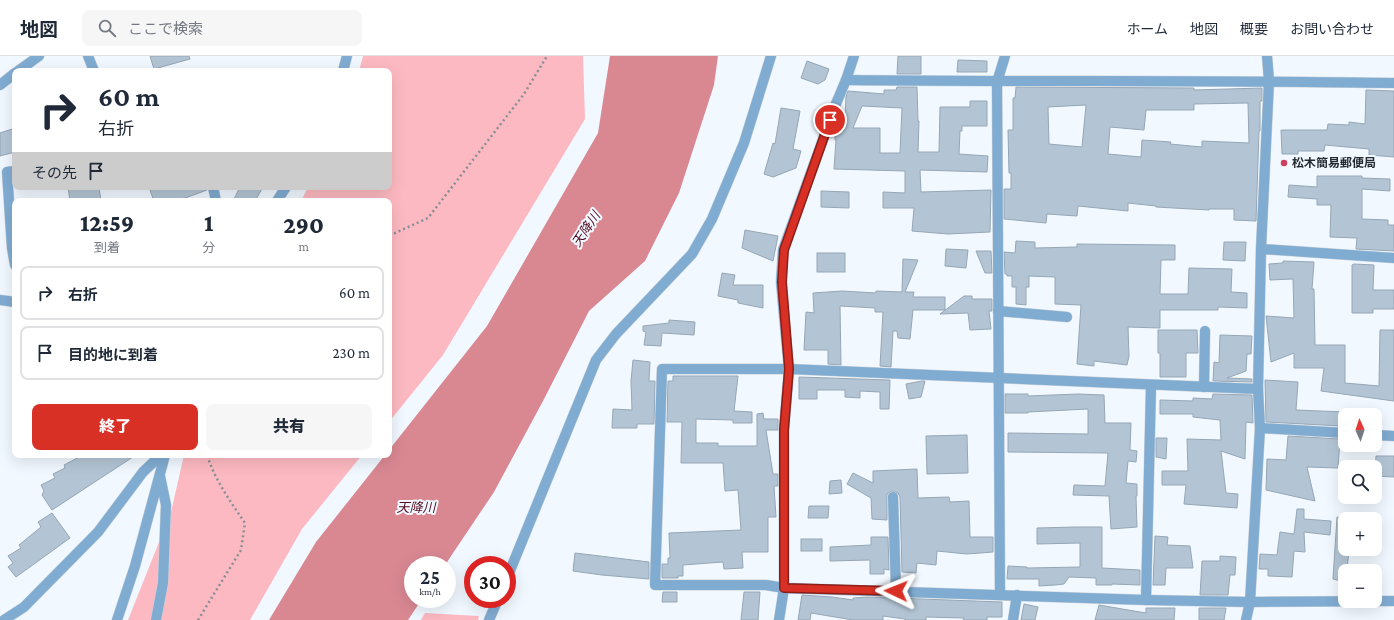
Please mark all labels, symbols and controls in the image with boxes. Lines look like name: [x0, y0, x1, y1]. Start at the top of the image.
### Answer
search box: [82, 10, 362, 46]
icon: search: [96, 17, 118, 39]
text: 地図: [20, 19, 58, 40]
text: ここで検索: [128, 21, 203, 37]
text: ホーム: [1126, 21, 1168, 37]
text: 地図: [1190, 21, 1218, 37]
text: 概要: [1240, 21, 1268, 37]
text: お問い合わせ: [1290, 21, 1374, 37]
text: 60 m: [98, 81, 159, 112]
icon: right: [32, 84, 84, 136]
pin: [813, 103, 847, 137]
icon: arrive: [819, 109, 841, 131]
text: 右折: [98, 119, 134, 139]
place label: 松木簡易郵便局: [1292, 156, 1376, 170]
marker: 松木簡易郵便局: [1279, 158, 1289, 168]
icon: arrive: [85, 160, 107, 182]
text: その先: [32, 165, 77, 181]
water label: 天降川: [569, 207, 604, 249]
text: 12:59: [80, 209, 134, 236]
text: 1: [204, 209, 213, 236]
text: 290: [283, 211, 324, 238]
text: m: [298, 239, 309, 254]
text: 到着: [94, 240, 120, 255]
text: 分: [202, 240, 215, 255]
icon: right: [34, 282, 56, 304]
text: 60 m: [339, 285, 370, 301]
text: 右折: [68, 287, 98, 303]
icon: arrive: [34, 342, 56, 364]
text: 230 m: [332, 345, 370, 361]
text: 目的地に到着: [68, 347, 158, 363]
button: 終了: [32, 404, 198, 450]
button: 共有: [206, 404, 372, 450]
north arrow: [1338, 408, 1382, 452]
map controls: [1338, 408, 1382, 608]
button: search: [1338, 460, 1382, 504]
water label: 天降川: [396, 500, 437, 515]
button: +: [1338, 512, 1382, 556]
speed limit sign: 30: [464, 556, 516, 608]
button: −: [1338, 564, 1382, 608]
text: 25: [420, 566, 440, 588]
position arrow: [875, 570, 917, 612]
text: km/h: [419, 586, 441, 597]

